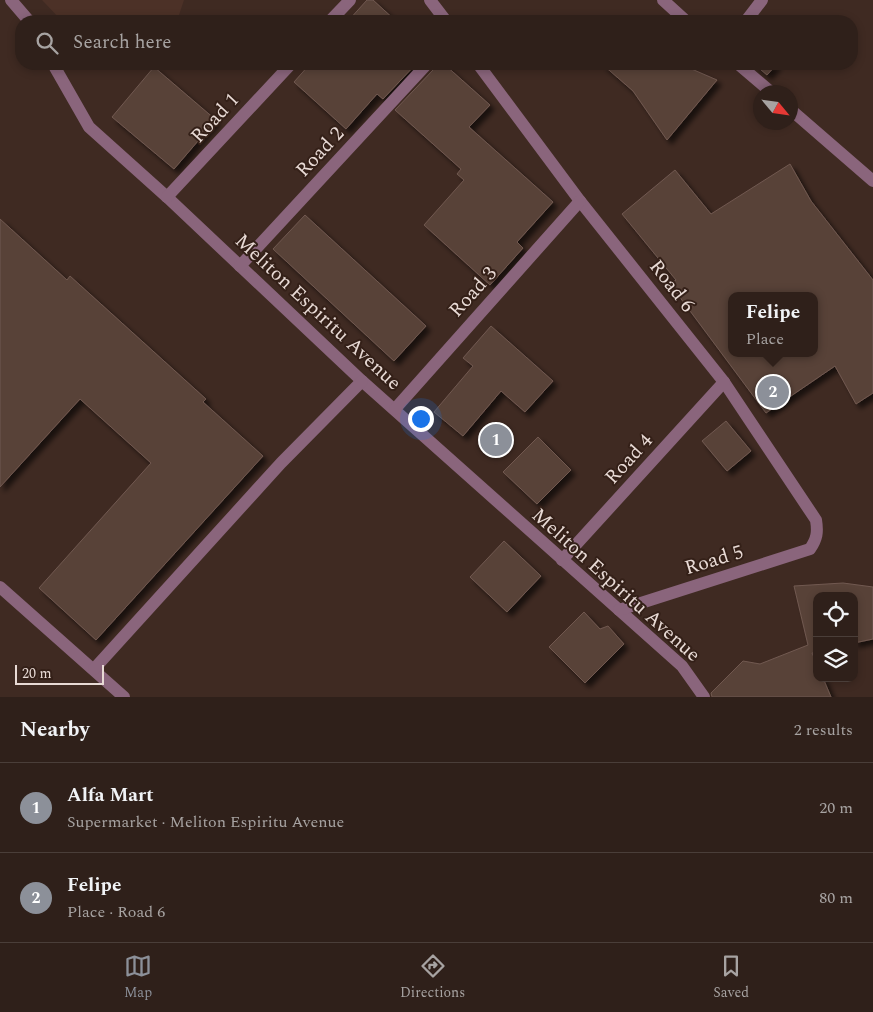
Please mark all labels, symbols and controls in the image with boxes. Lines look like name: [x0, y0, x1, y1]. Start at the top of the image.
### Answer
search box: [15, 15, 858, 70]
text: Search here: [73, 28, 172, 57]
icon: search: [33, 29, 61, 57]
north arrow: [753, 85, 798, 130]
street label: Road 1: [184, 86, 246, 150]
street label: Road 2: [289, 120, 351, 184]
street label: Meliton Espiritu Avenue: [228, 227, 408, 397]
street label: Road 6: [642, 253, 702, 319]
street label: Road 3: [442, 260, 504, 324]
popup: [728, 292, 818, 357]
text: Felipe: [746, 298, 800, 327]
text: Place: [746, 327, 784, 351]
pin: 2: [757, 373, 789, 411]
your location: [408, 406, 434, 432]
pin: 1: [480, 421, 512, 459]
street label: Road 4: [598, 427, 660, 491]
street label: Meliton Espiritu Avenue: [525, 501, 707, 669]
street label: Road 5: [681, 537, 747, 583]
map controls: [813, 592, 858, 682]
button: locate: [813, 592, 858, 637]
button: layers: [813, 637, 858, 682]
scale bar: [15, 662, 104, 685]
text: 20 m: [22, 663, 52, 684]
text: Nearby: [20, 714, 90, 746]
text: 2 results: [794, 718, 853, 742]
text: Alfa Mart: [67, 781, 154, 810]
text: 1: [32, 796, 40, 820]
text: 20 m: [819, 796, 853, 820]
text: Supermarket · Meliton Espiritu Avenue: [67, 810, 344, 834]
text: Felipe: [67, 871, 121, 900]
text: 2: [32, 886, 40, 910]
text: 80 m: [819, 886, 853, 910]
text: Place · Road 6: [67, 900, 165, 924]
tab: Map: [124, 952, 152, 1003]
tab: Directions: [400, 952, 465, 1003]
tab: Saved: [713, 952, 749, 1003]

